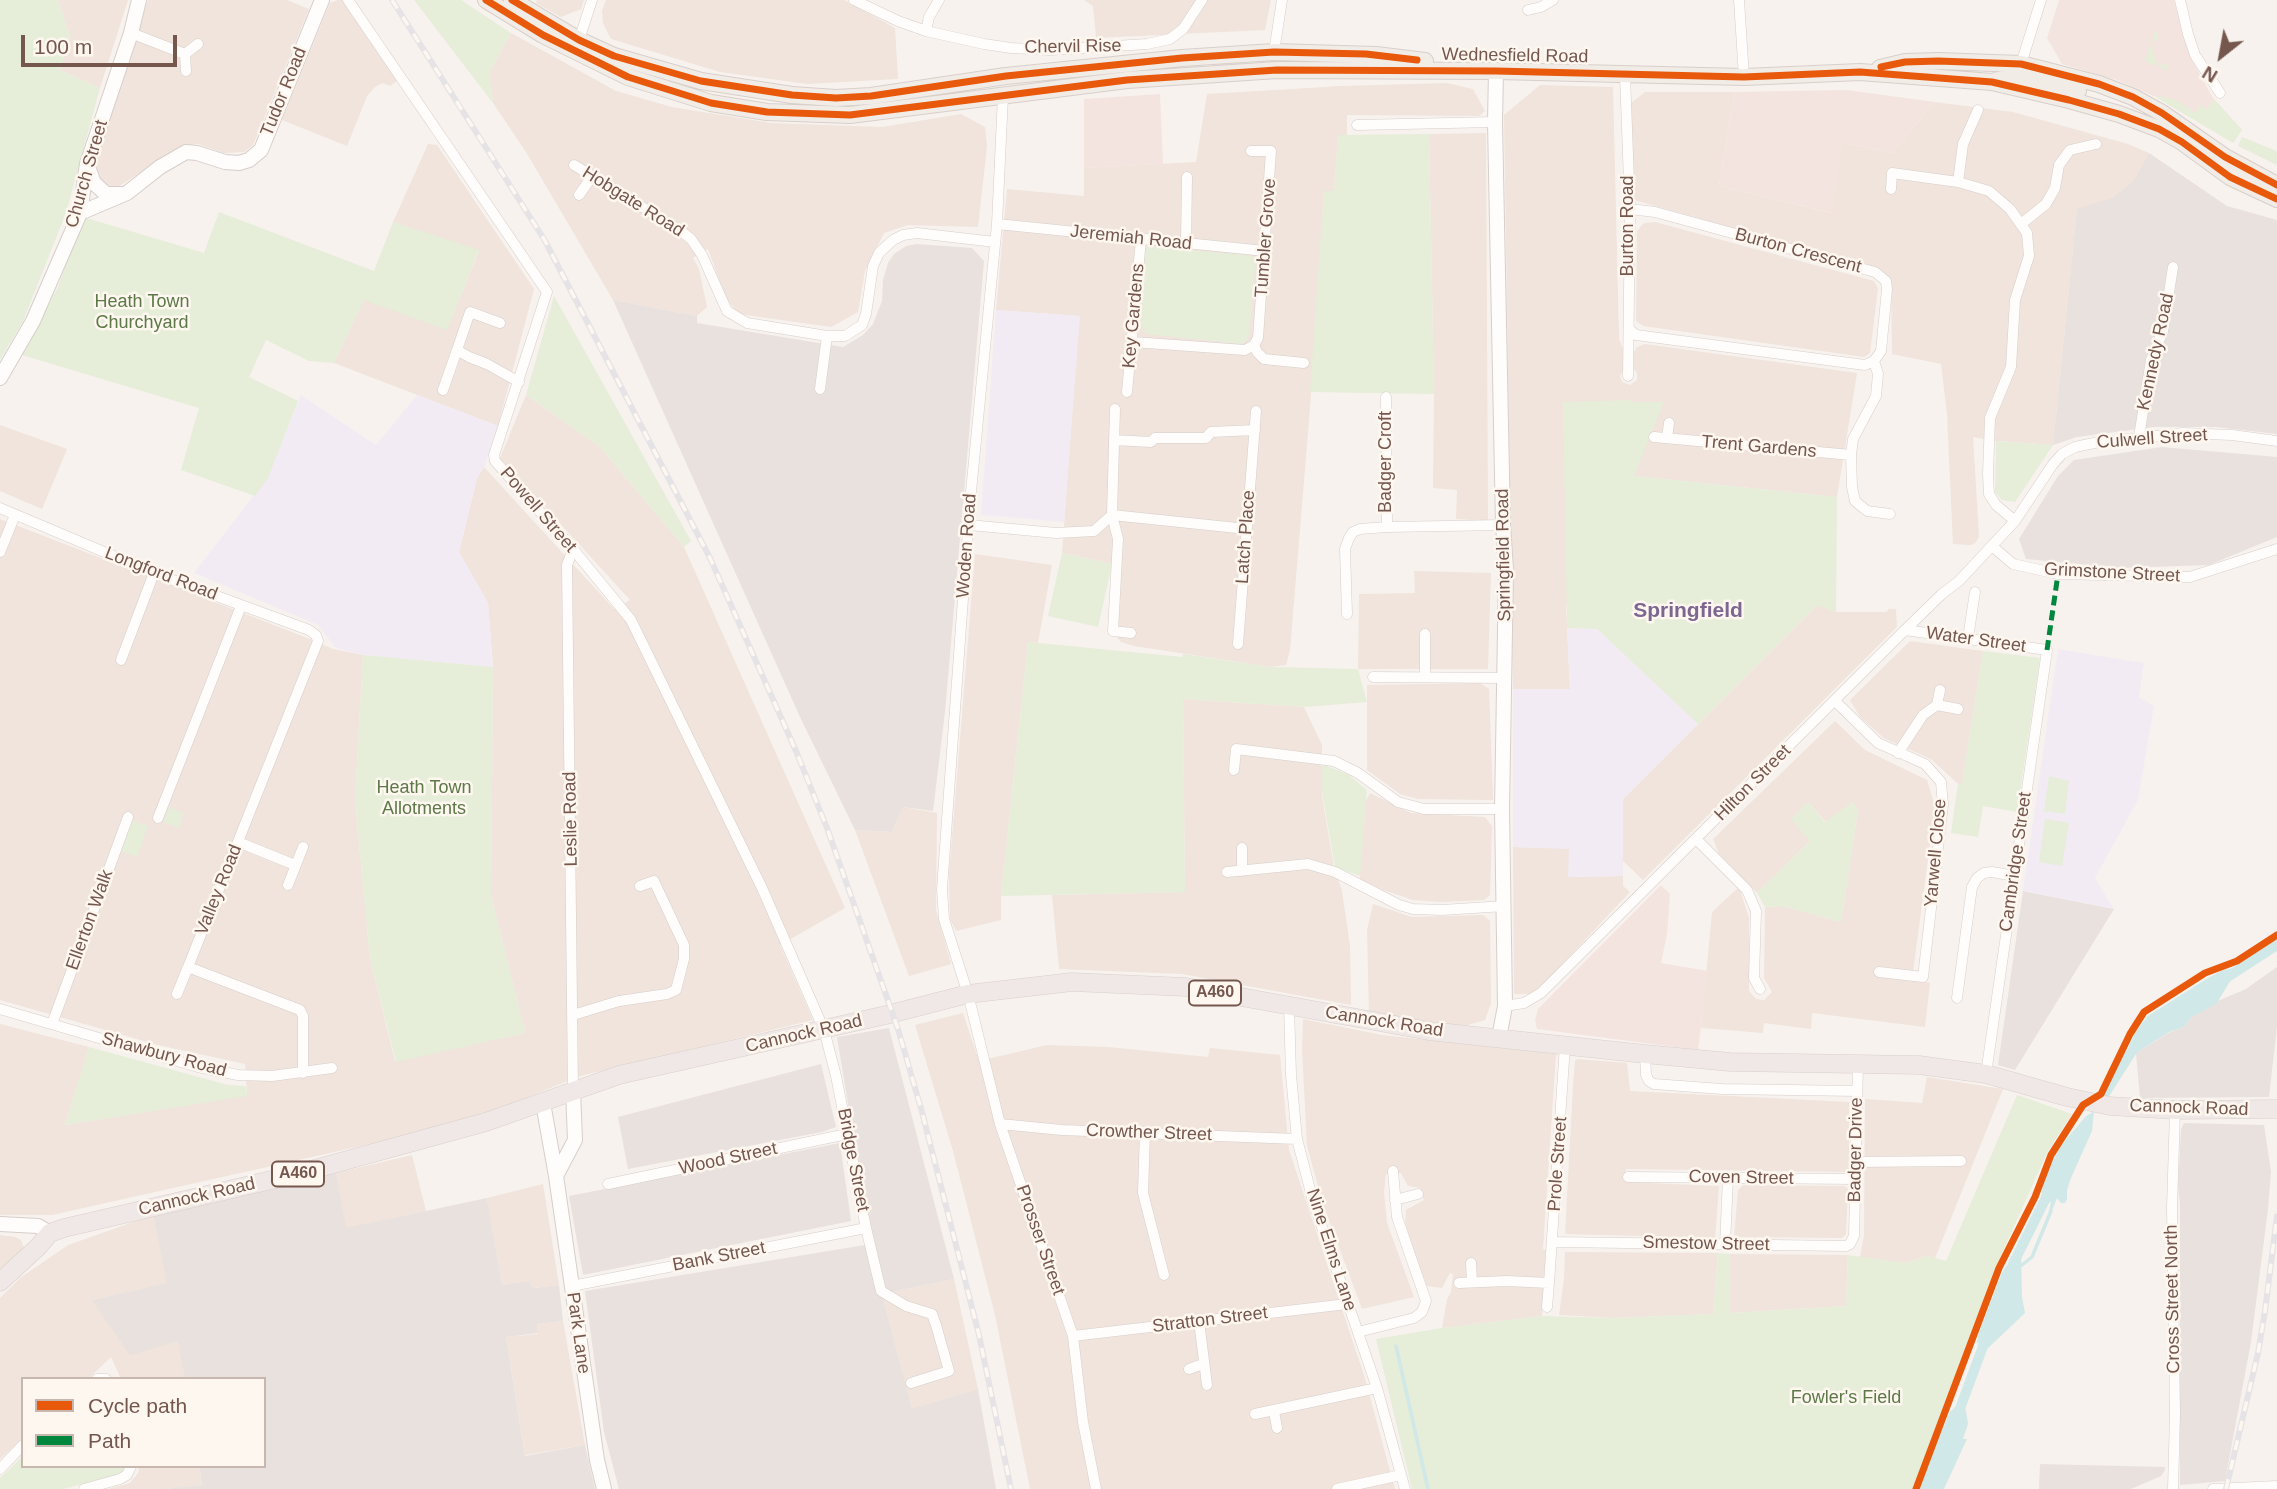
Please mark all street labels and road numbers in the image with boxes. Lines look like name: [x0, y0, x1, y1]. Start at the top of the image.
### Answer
street label: Chervil Rise: [1024, 35, 1122, 59]
street label: Tudor Road: [256, 44, 312, 140]
street label: Wednesfield Road: [1441, 44, 1589, 68]
street label: Church Street: [61, 118, 113, 230]
street label: Hobgate Road: [578, 162, 688, 242]
street label: Burton Road: [1617, 175, 1639, 277]
street label: Tumbler Grove: [1251, 178, 1281, 298]
street label: Jeremiah Road: [1069, 221, 1193, 255]
street label: Burton Crescent: [1732, 224, 1864, 278]
street label: Key Gardens: [1119, 263, 1149, 369]
street label: Kennedy Road: [2133, 292, 2179, 412]
street label: Badger Croft: [1375, 411, 1397, 513]
street label: Culwell Street: [2096, 424, 2208, 454]
street label: Trent Gardens: [1701, 431, 1817, 463]
street label: Powell Street: [495, 463, 581, 557]
street label: Springfield Road: [1492, 488, 1516, 622]
street label: Latch Place: [1232, 489, 1260, 585]
street label: Woden Road: [953, 493, 981, 599]
street label: Longford Road: [102, 543, 220, 605]
street label: Grimstone Street: [2044, 559, 2180, 587]
street label: Water Street: [1925, 622, 2027, 658]
street label: Hilton Street: [1710, 740, 1796, 826]
street label: Leslie Road: [559, 771, 583, 867]
street label: Cambridge Street: [1995, 791, 2037, 933]
street label: Yarwell Close: [1921, 798, 1951, 908]
street label: Valley Road: [191, 842, 247, 938]
street label: Ellerton Walk: [62, 867, 118, 973]
road number: A460: [1189, 981, 1241, 1006]
street label: Cannock Road: [1324, 1002, 1444, 1042]
street label: Cannock Road: [744, 1010, 864, 1058]
street label: Shawbury Road: [99, 1028, 229, 1082]
street label: Cannock Road: [2129, 1095, 2249, 1121]
street label: Badger Drive: [1844, 1097, 1868, 1203]
street label: Bridge Street: [832, 1106, 874, 1214]
street label: Prole Street: [1544, 1116, 1572, 1212]
street label: Crowther Street: [1086, 1120, 1212, 1146]
street label: Wood Street: [677, 1138, 779, 1180]
road number: A460: [272, 1162, 324, 1186]
street label: Coven Street: [1688, 1166, 1794, 1190]
street label: Cannock Road: [137, 1173, 257, 1221]
street label: Prosser Street: [1011, 1182, 1069, 1298]
street label: Nine Elms Lane: [1301, 1186, 1361, 1314]
street label: Cross Street North: [2161, 1224, 2185, 1374]
street label: Smestow Street: [1642, 1232, 1770, 1256]
street label: Bank Street: [671, 1237, 767, 1277]
street label: Park Lane: [562, 1291, 594, 1375]
street label: Stratton Street: [1151, 1302, 1269, 1338]

